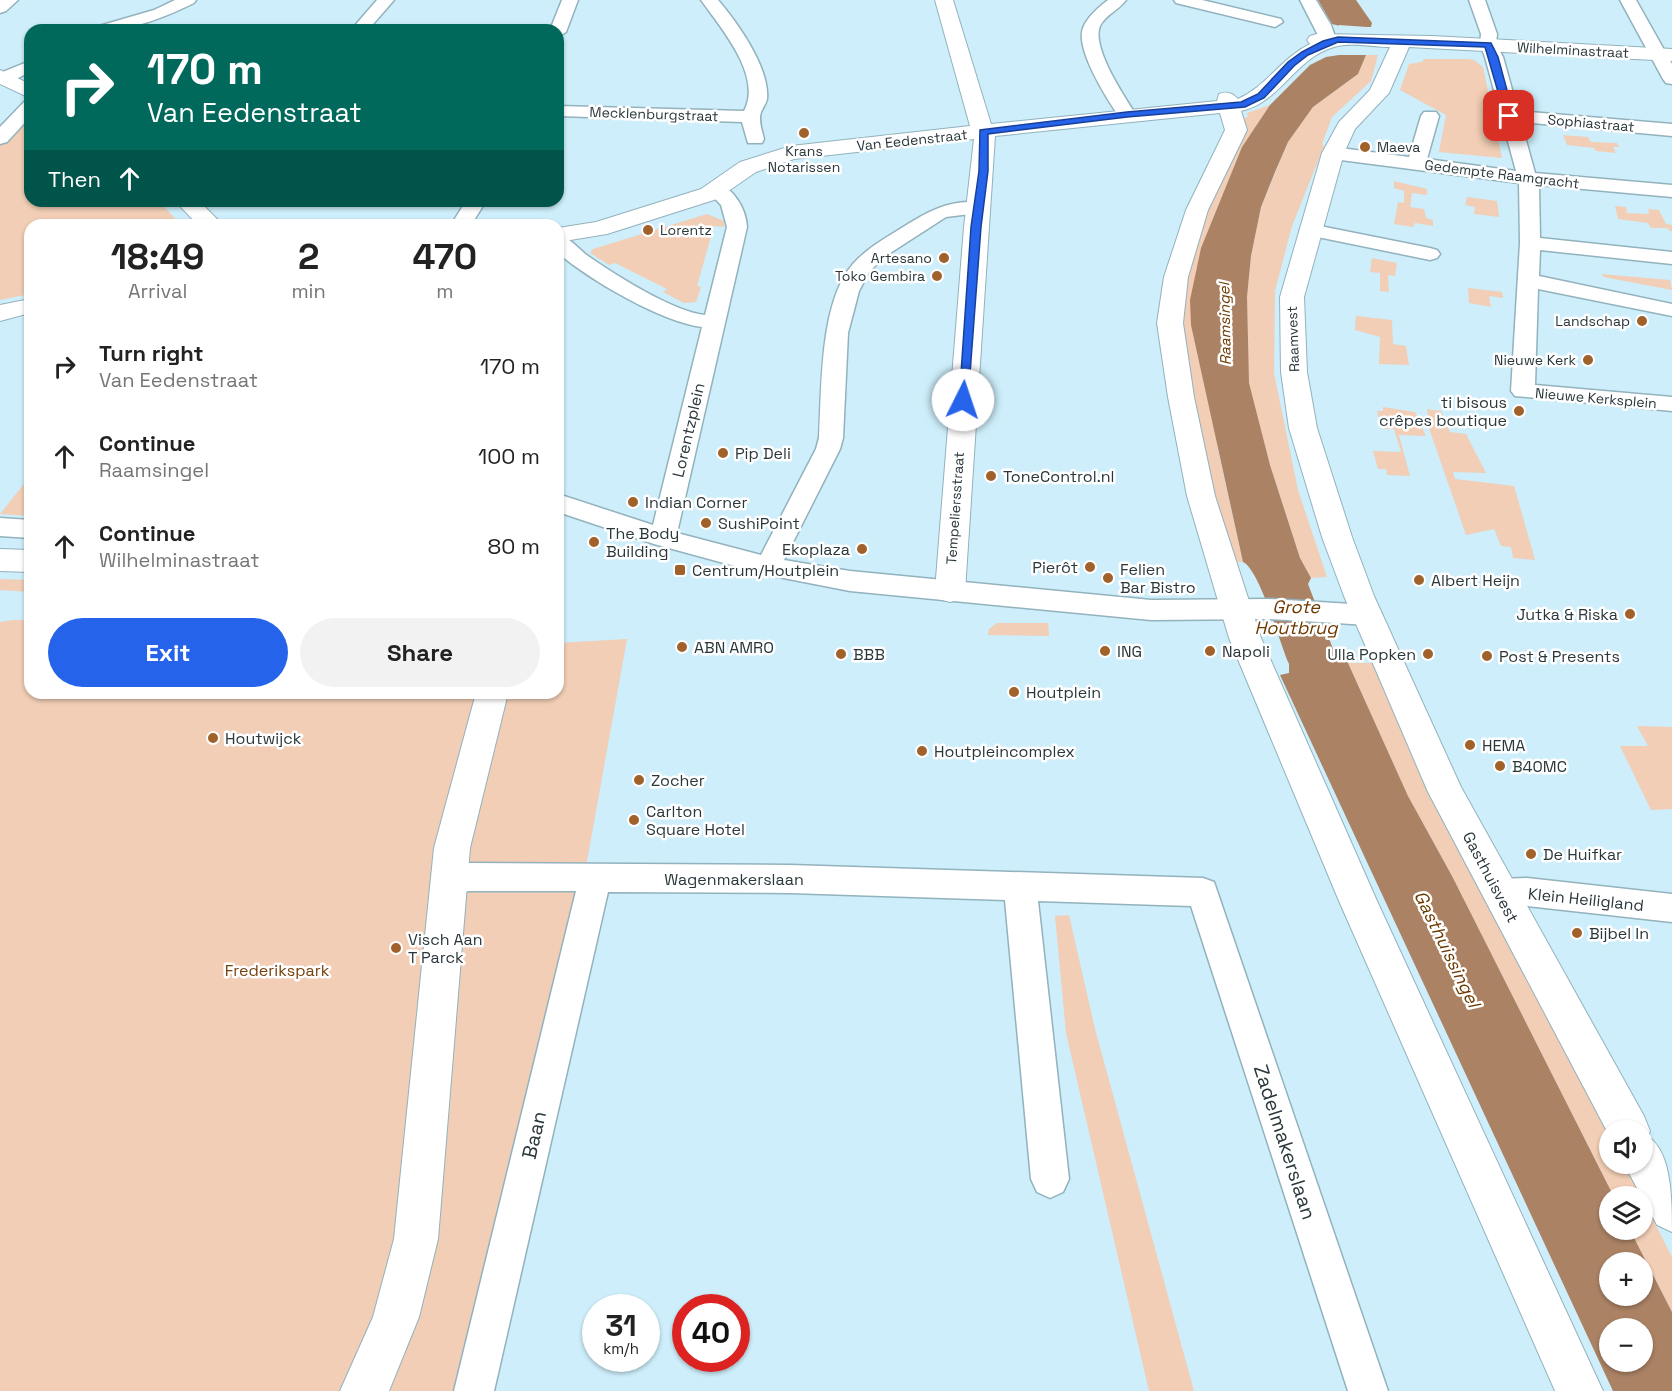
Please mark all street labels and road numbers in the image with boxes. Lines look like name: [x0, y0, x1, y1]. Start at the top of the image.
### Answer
street label: Wilhelminastraat: [1516, 38, 1630, 62]
street label: Mecklenburgstraat: [589, 103, 719, 125]
street label: Sophiastraat: [1547, 110, 1635, 136]
street label: Van Eedenstraat: [856, 125, 968, 155]
street label: Gedempte Raamgracht: [1424, 156, 1580, 192]
street label: Raamvest: [1283, 306, 1303, 372]
street label: Lorentzplein: [667, 381, 710, 479]
street label: Nieuwe Kerksplein: [1535, 384, 1657, 412]
street label: Tempeliersstraat: [942, 451, 968, 565]
street label: Gasthuisvest: [1458, 828, 1523, 926]
street label: Wagenmakerslaan: [664, 869, 804, 890]
street label: Klein Heiligland: [1527, 883, 1645, 916]
street label: Zadelmakerslaan: [1248, 1061, 1322, 1223]
street label: Baan: [516, 1108, 552, 1162]

